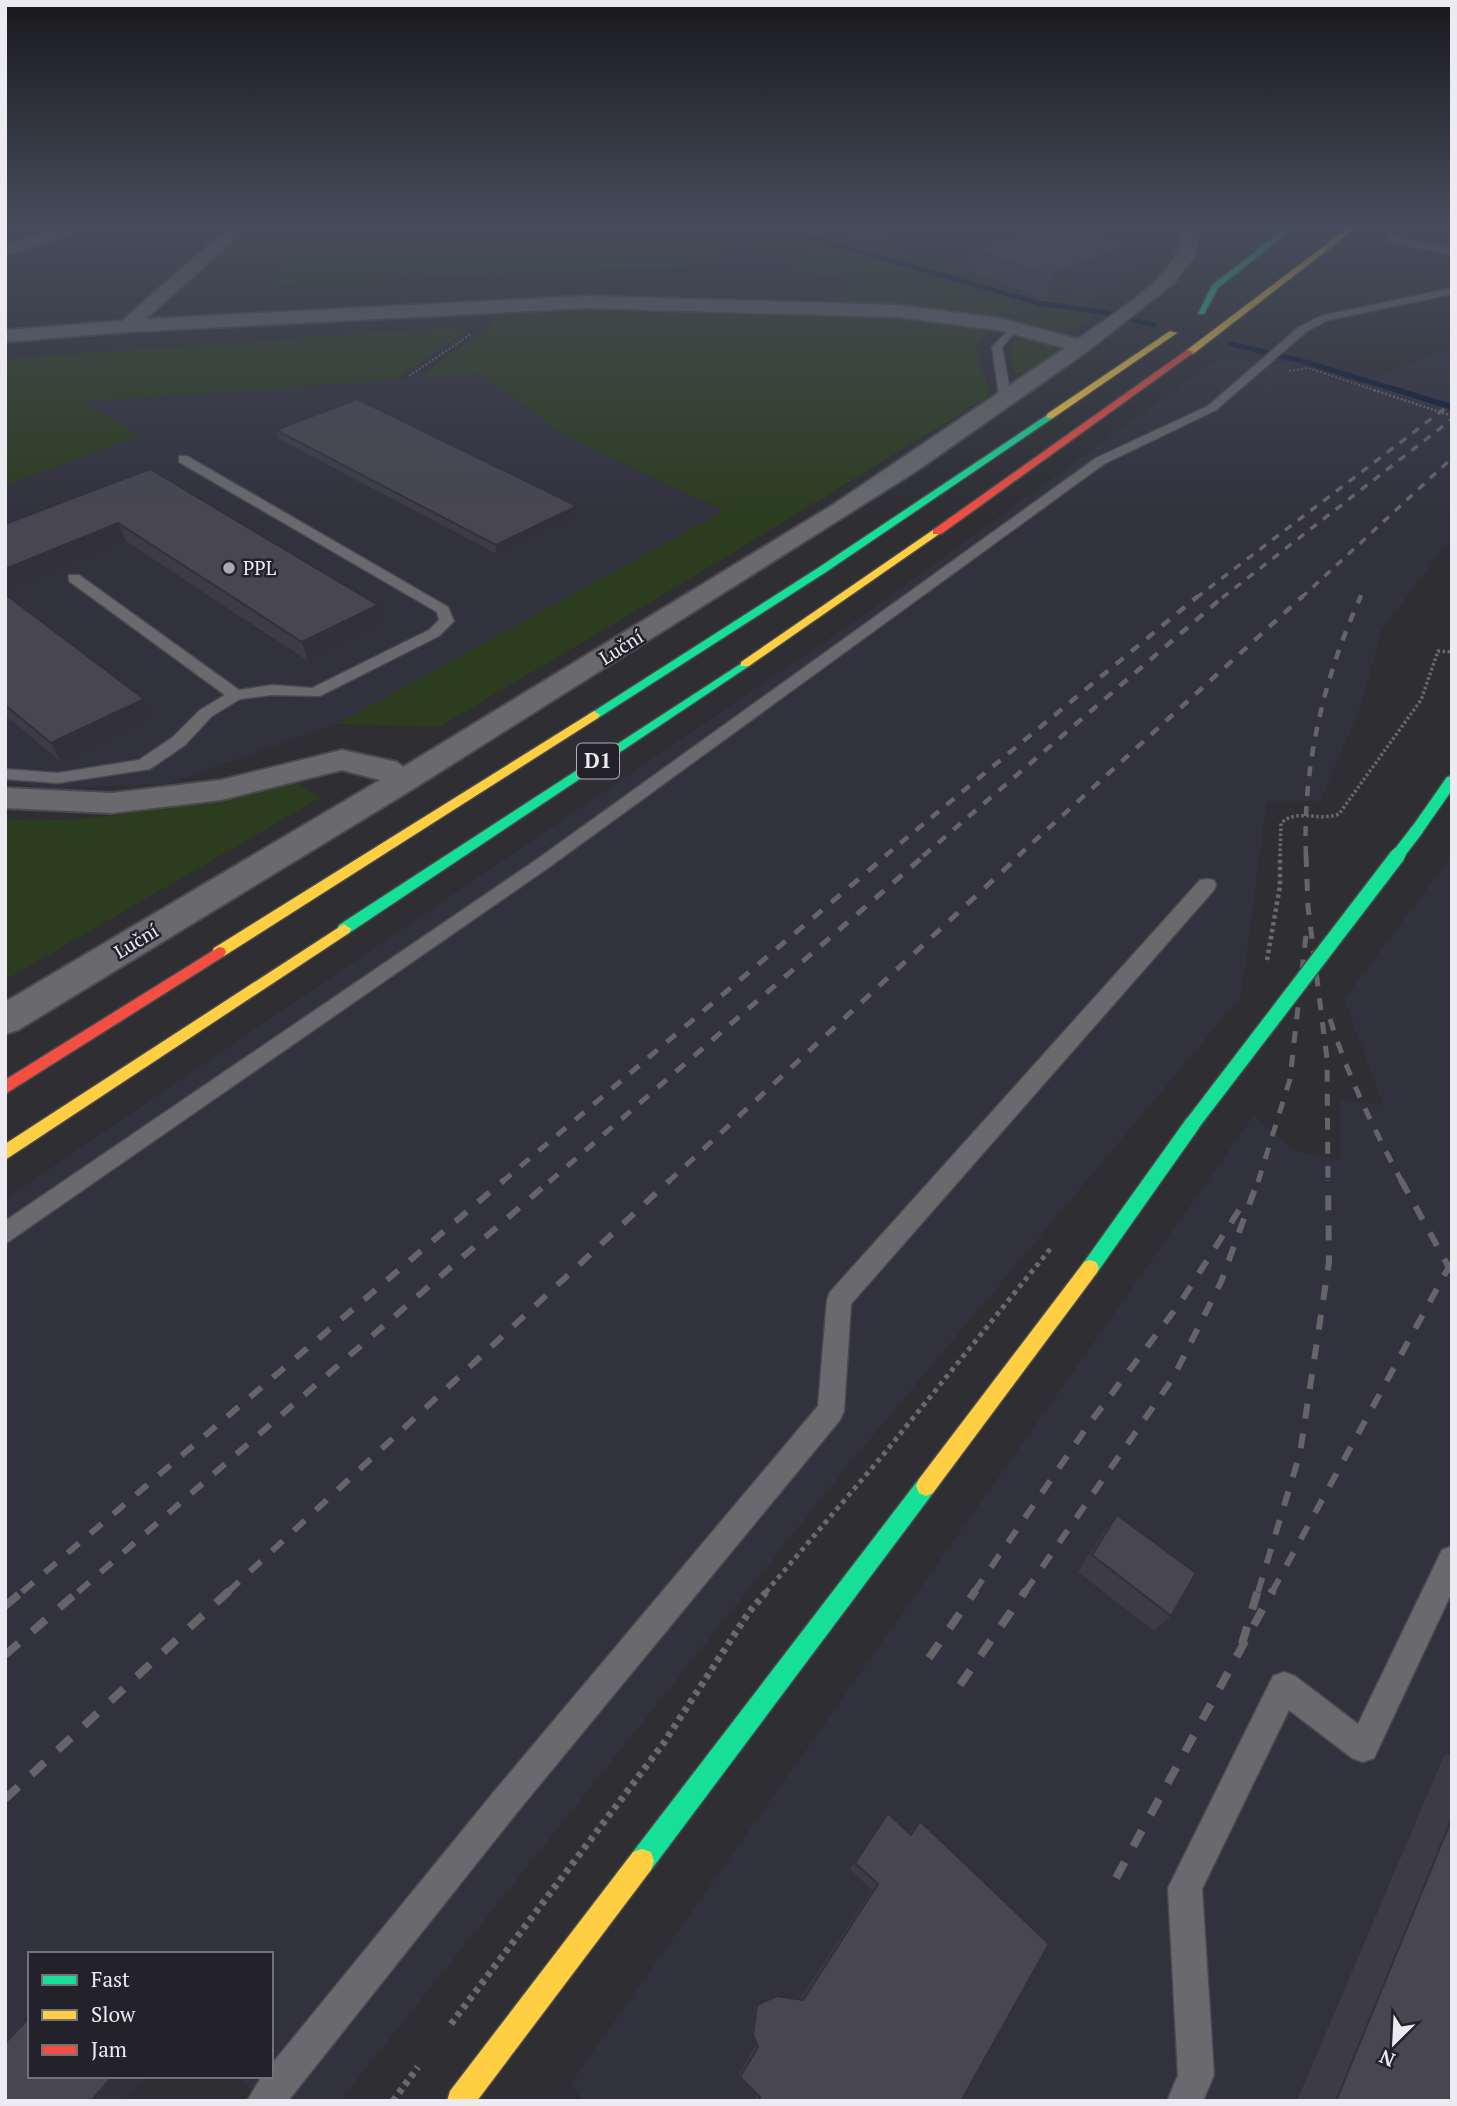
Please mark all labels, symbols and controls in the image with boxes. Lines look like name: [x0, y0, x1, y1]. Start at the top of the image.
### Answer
place label: PPL: [243, 555, 277, 580]
marker: PPL: [221, 560, 237, 576]
street label: Luční: [594, 623, 648, 670]
road number: D1: [577, 744, 619, 778]
street label: Luční: [109, 918, 163, 963]
legend: [28, 1952, 273, 2078]
text: Fast: [91, 1965, 130, 1993]
text: Slow: [91, 2000, 136, 2028]
north arrow: [1359, 2008, 1429, 2078]
text: Jam: [91, 2035, 127, 2063]
text: N: [1375, 2044, 1399, 2073]

